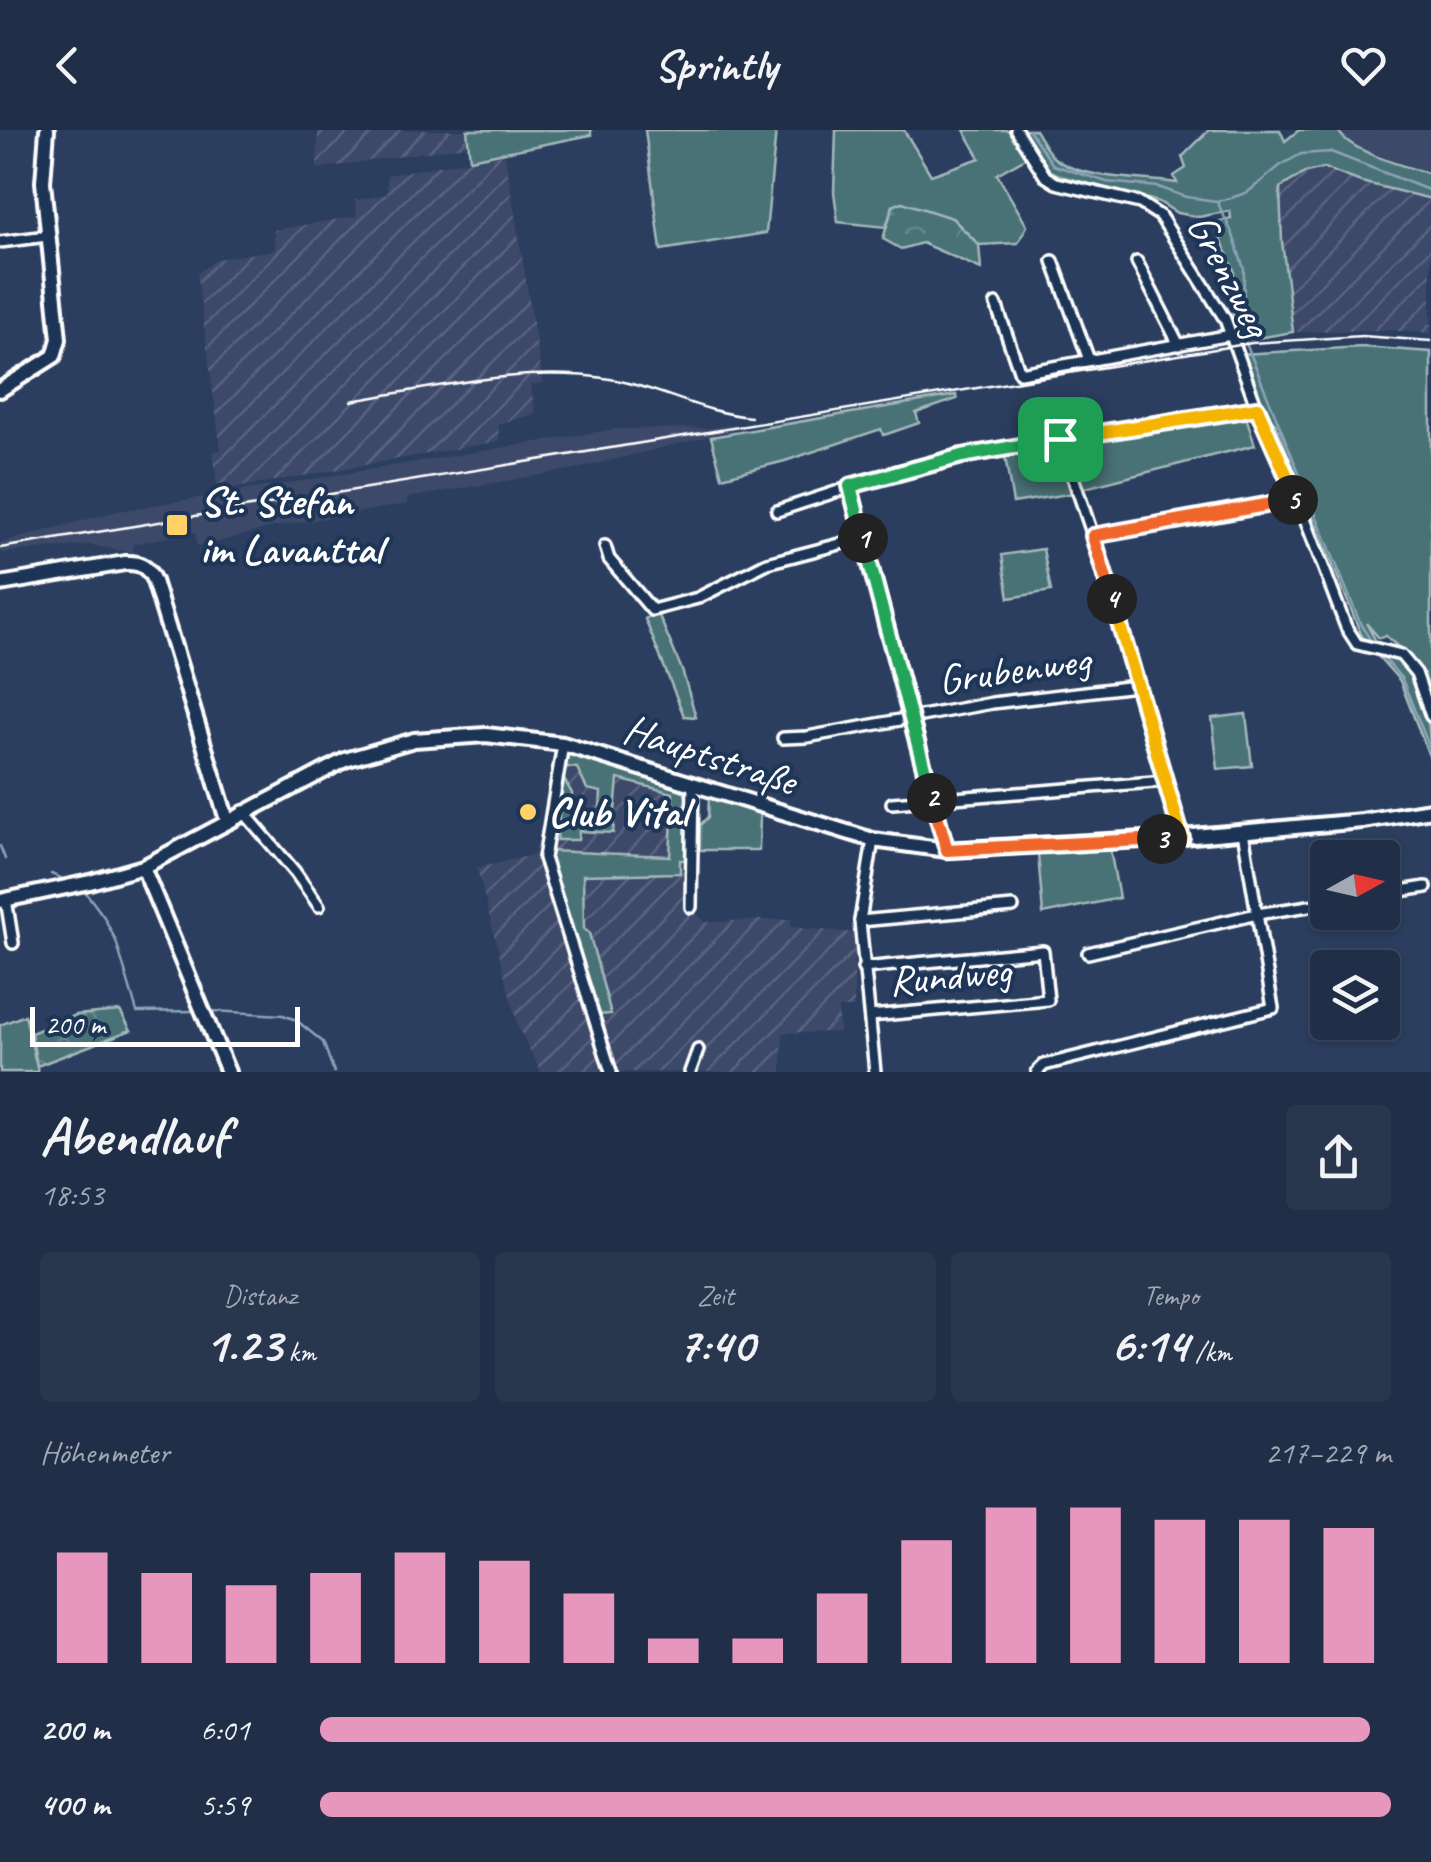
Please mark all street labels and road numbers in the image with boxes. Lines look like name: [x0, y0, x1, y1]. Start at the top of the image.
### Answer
street label: Grenzweg: [1175, 204, 1285, 348]
street label: Grubenweg: [935, 633, 1096, 707]
street label: Hauptstraße: [617, 702, 806, 809]
street label: Rundweg: [887, 944, 1015, 1008]

